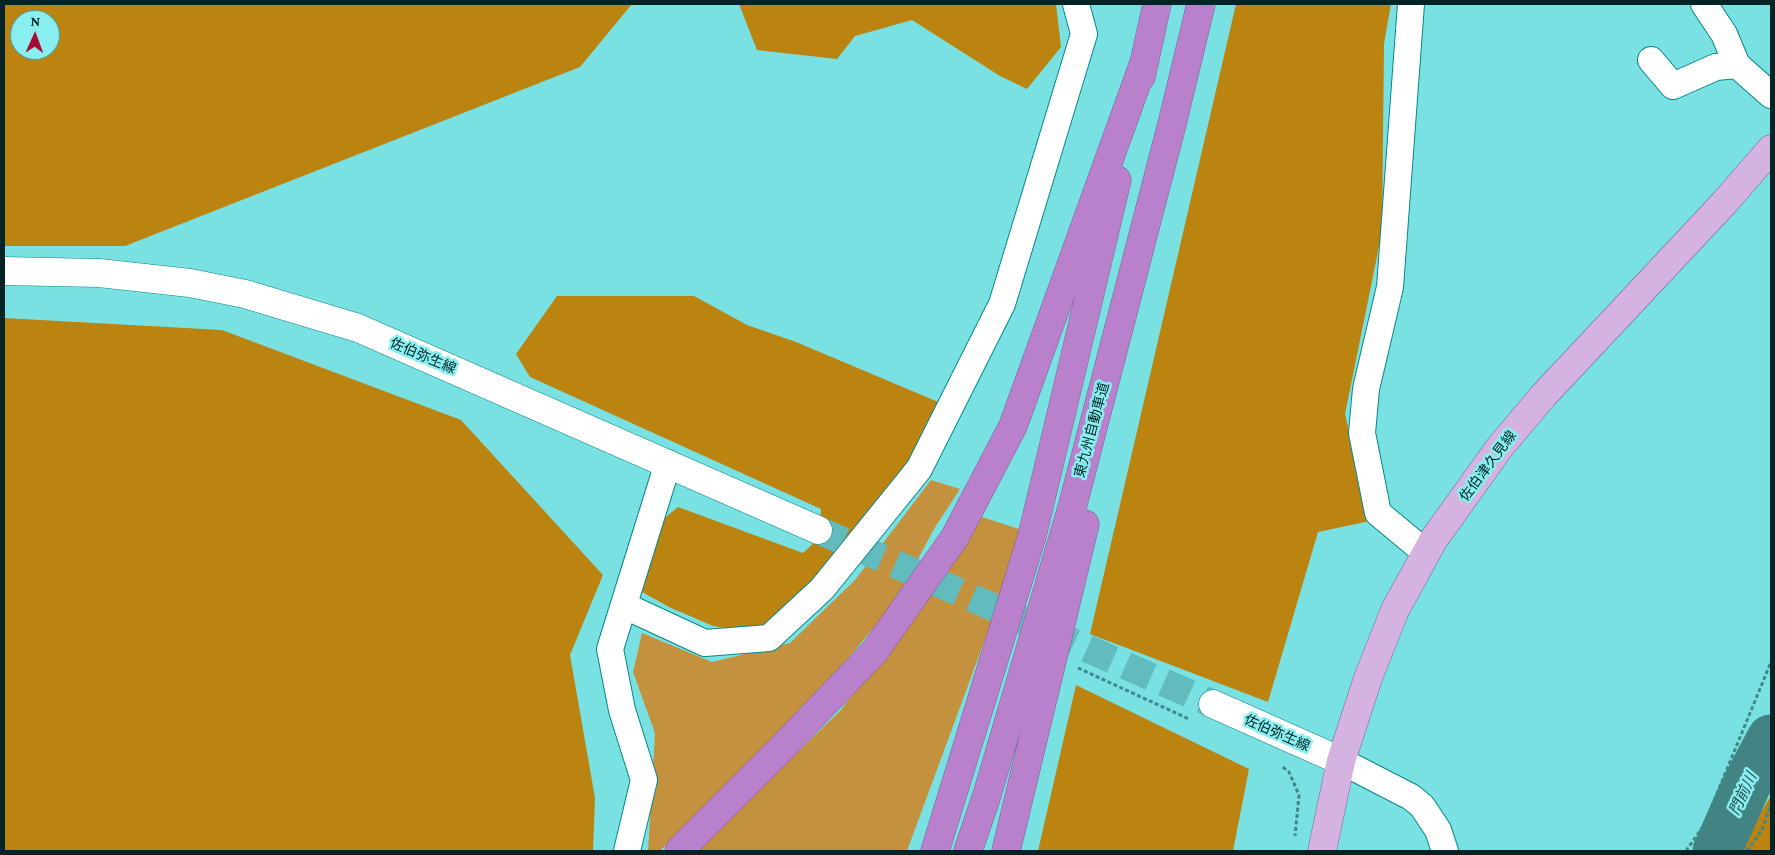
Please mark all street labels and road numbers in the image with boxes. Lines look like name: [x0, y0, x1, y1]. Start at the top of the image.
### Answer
street label: 佐伯弥生線: [388, 335, 458, 377]
street label: 東九州自動車道: [1071, 380, 1113, 480]
street label: 佐伯津久見線: [1456, 427, 1520, 505]
street label: 佐伯弥生線: [1242, 711, 1312, 755]

